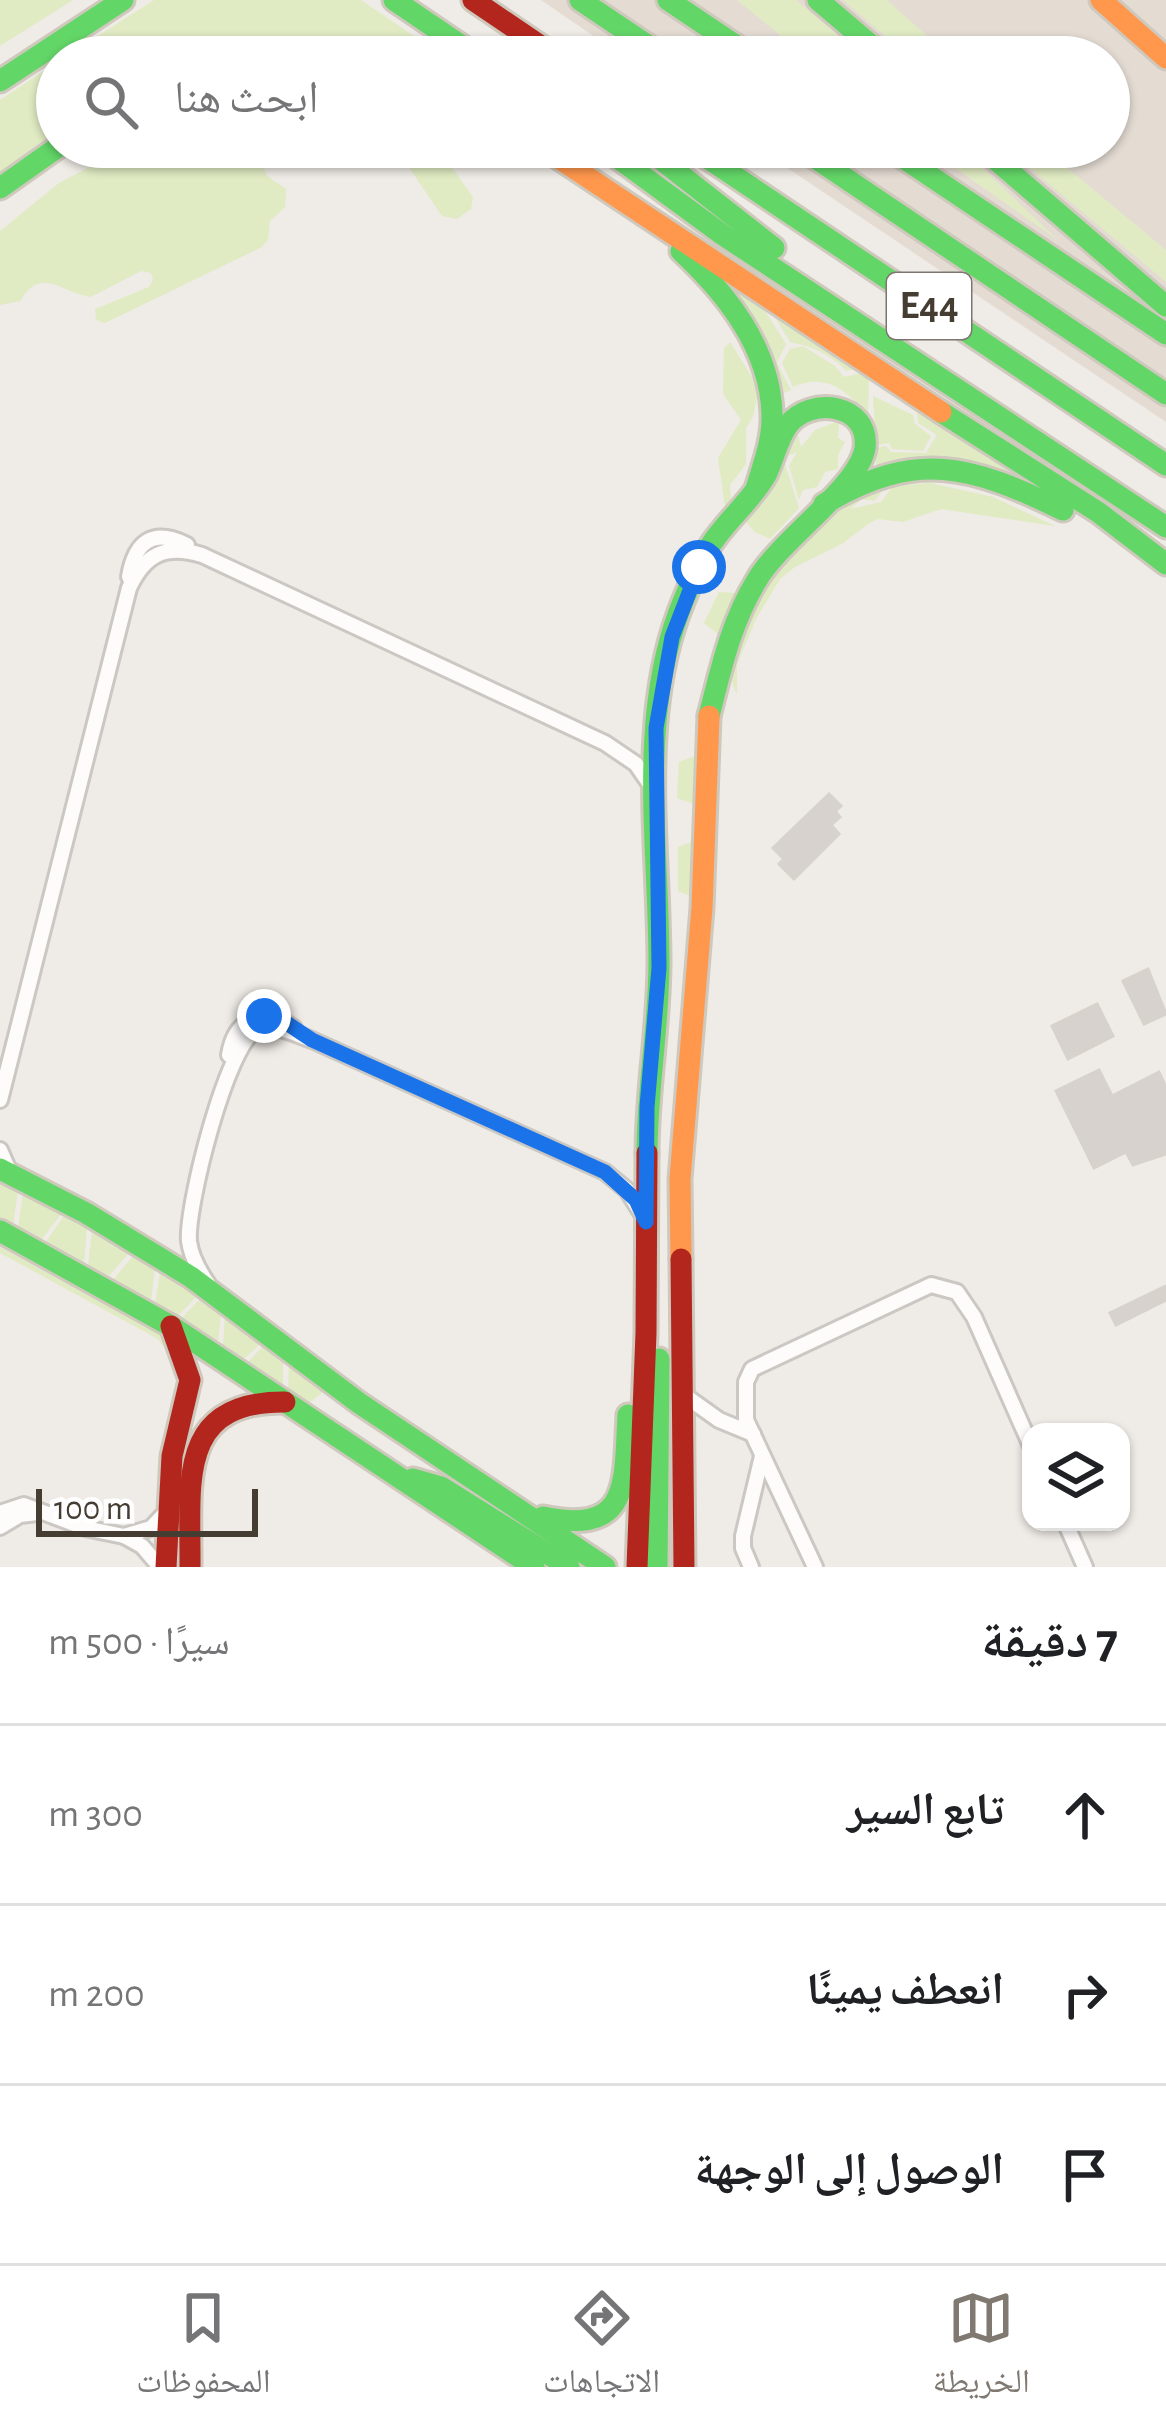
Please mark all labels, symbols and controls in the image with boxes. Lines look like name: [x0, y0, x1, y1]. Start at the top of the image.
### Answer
search box: [36, 36, 1130, 168]
icon: search: [78, 69, 144, 135]
text: ابحث هنا: [174, 76, 319, 121]
road number: E44: [887, 273, 971, 339]
route start: [672, 540, 726, 594]
route end: [237, 989, 291, 1043]
map controls: [1022, 1423, 1130, 1531]
button: layers: [1022, 1423, 1130, 1531]
scale bar: [36, 1483, 258, 1536]
text: 100 m: [54, 1493, 132, 1526]
text: 7 دقيقة: [981, 1616, 1118, 1667]
text: سيرًا · 500 m: [48, 1623, 230, 1662]
icon: ahead: [1052, 1782, 1118, 1848]
text: تابع السير: [847, 1788, 1004, 1833]
text: 300 m: [48, 1795, 143, 1834]
icon: right: [1052, 1962, 1118, 2028]
text: انعطف يمينًا: [806, 1968, 1004, 2013]
text: 200 m: [48, 1975, 145, 2014]
icon: arrive: [1052, 2142, 1118, 2208]
text: الوصول إلى الوجهة: [694, 2148, 1004, 2193]
tab: المحفوظات: [136, 2285, 271, 2413]
tab: الاتجاهات: [543, 2285, 660, 2413]
tab: الخريطة: [933, 2285, 1030, 2413]

